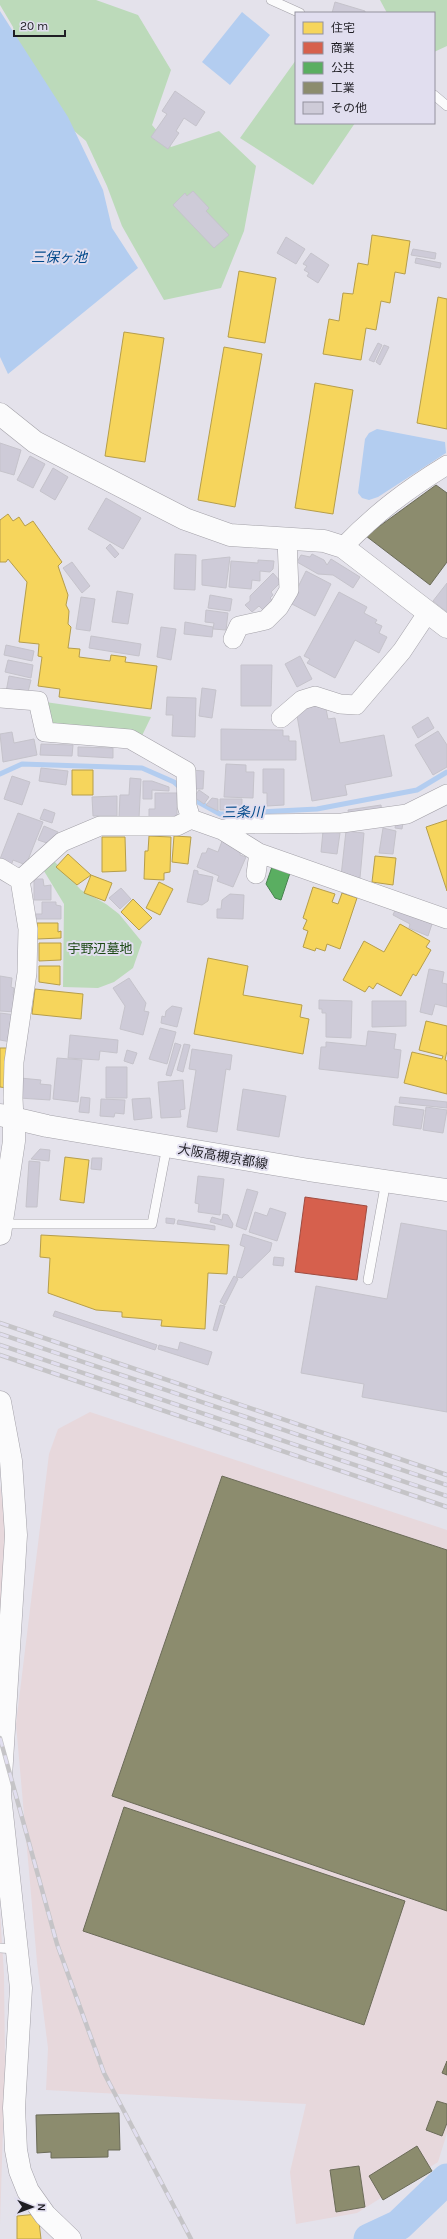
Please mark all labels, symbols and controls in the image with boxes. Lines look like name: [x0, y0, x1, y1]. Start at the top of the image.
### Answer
scale bar: [14, 12, 65, 38]
legend: [295, 12, 435, 124]
text: 20 m: [20, 19, 48, 33]
text: 住宅: [331, 21, 355, 35]
text: 商業: [331, 41, 355, 55]
text: 公共: [331, 61, 355, 75]
text: 工業: [331, 81, 355, 95]
text: その他: [331, 101, 367, 115]
water label: 三保ヶ池: [31, 249, 89, 266]
water label: 三条川: [222, 804, 266, 821]
park label: 宇野辺墓地: [67, 941, 133, 956]
street label: 大阪高槻京都線: [177, 1141, 269, 1172]
north arrow: [12, 2187, 52, 2227]
text: N: [35, 2203, 48, 2211]

